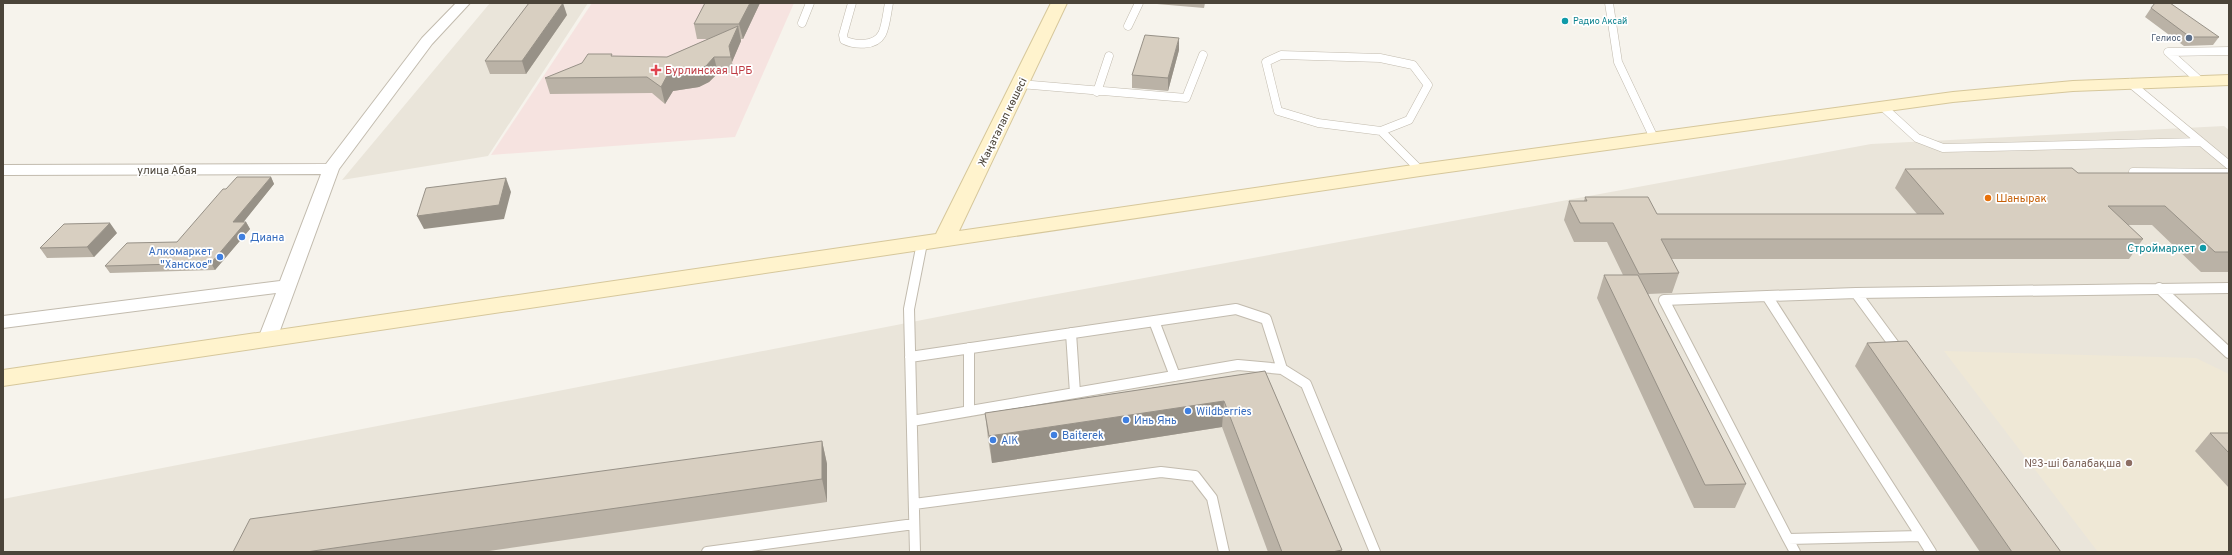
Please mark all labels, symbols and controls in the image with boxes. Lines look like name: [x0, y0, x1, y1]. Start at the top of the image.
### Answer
marker: Радио Аксай: [1560, 16, 1570, 26]
place label: Радио Аксай: [1573, 16, 1627, 27]
place label: Гелиос: [2151, 33, 2181, 44]
marker: Гелиос: [2184, 33, 2194, 43]
marker: Бурлинская ЦРБ: [650, 64, 662, 76]
place label: Бурлинская ЦРБ: [665, 64, 752, 78]
street label: Жаңаталап көшесі: [975, 76, 1031, 169]
street label: улица Абая: [137, 164, 197, 178]
place label: Шанырак: [1996, 192, 2047, 206]
marker: Шанырак: [1983, 193, 1993, 203]
place label: Диана: [250, 231, 284, 245]
marker: Диана: [237, 232, 247, 242]
place label: Строймаркет: [2127, 242, 2195, 256]
marker: Строймаркет: [2198, 243, 2208, 253]
place label: Алкомаркет "Ханское": [149, 245, 212, 272]
marker: Алкомаркет "Ханское": [215, 252, 225, 262]
place label: Wildberries: [1196, 405, 1252, 419]
marker: Wildberries: [1183, 406, 1193, 416]
place label: Инь Янь: [1134, 414, 1177, 428]
marker: Инь Янь: [1121, 415, 1131, 425]
place label: Baiterek: [1062, 429, 1104, 443]
marker: Baiterek: [1049, 430, 1059, 440]
place label: AIK: [1001, 434, 1019, 448]
marker: AIK: [988, 435, 998, 445]
place label: №3-ші балабақша: [2024, 457, 2121, 471]
marker: №3-ші балабақша: [2124, 458, 2134, 468]

